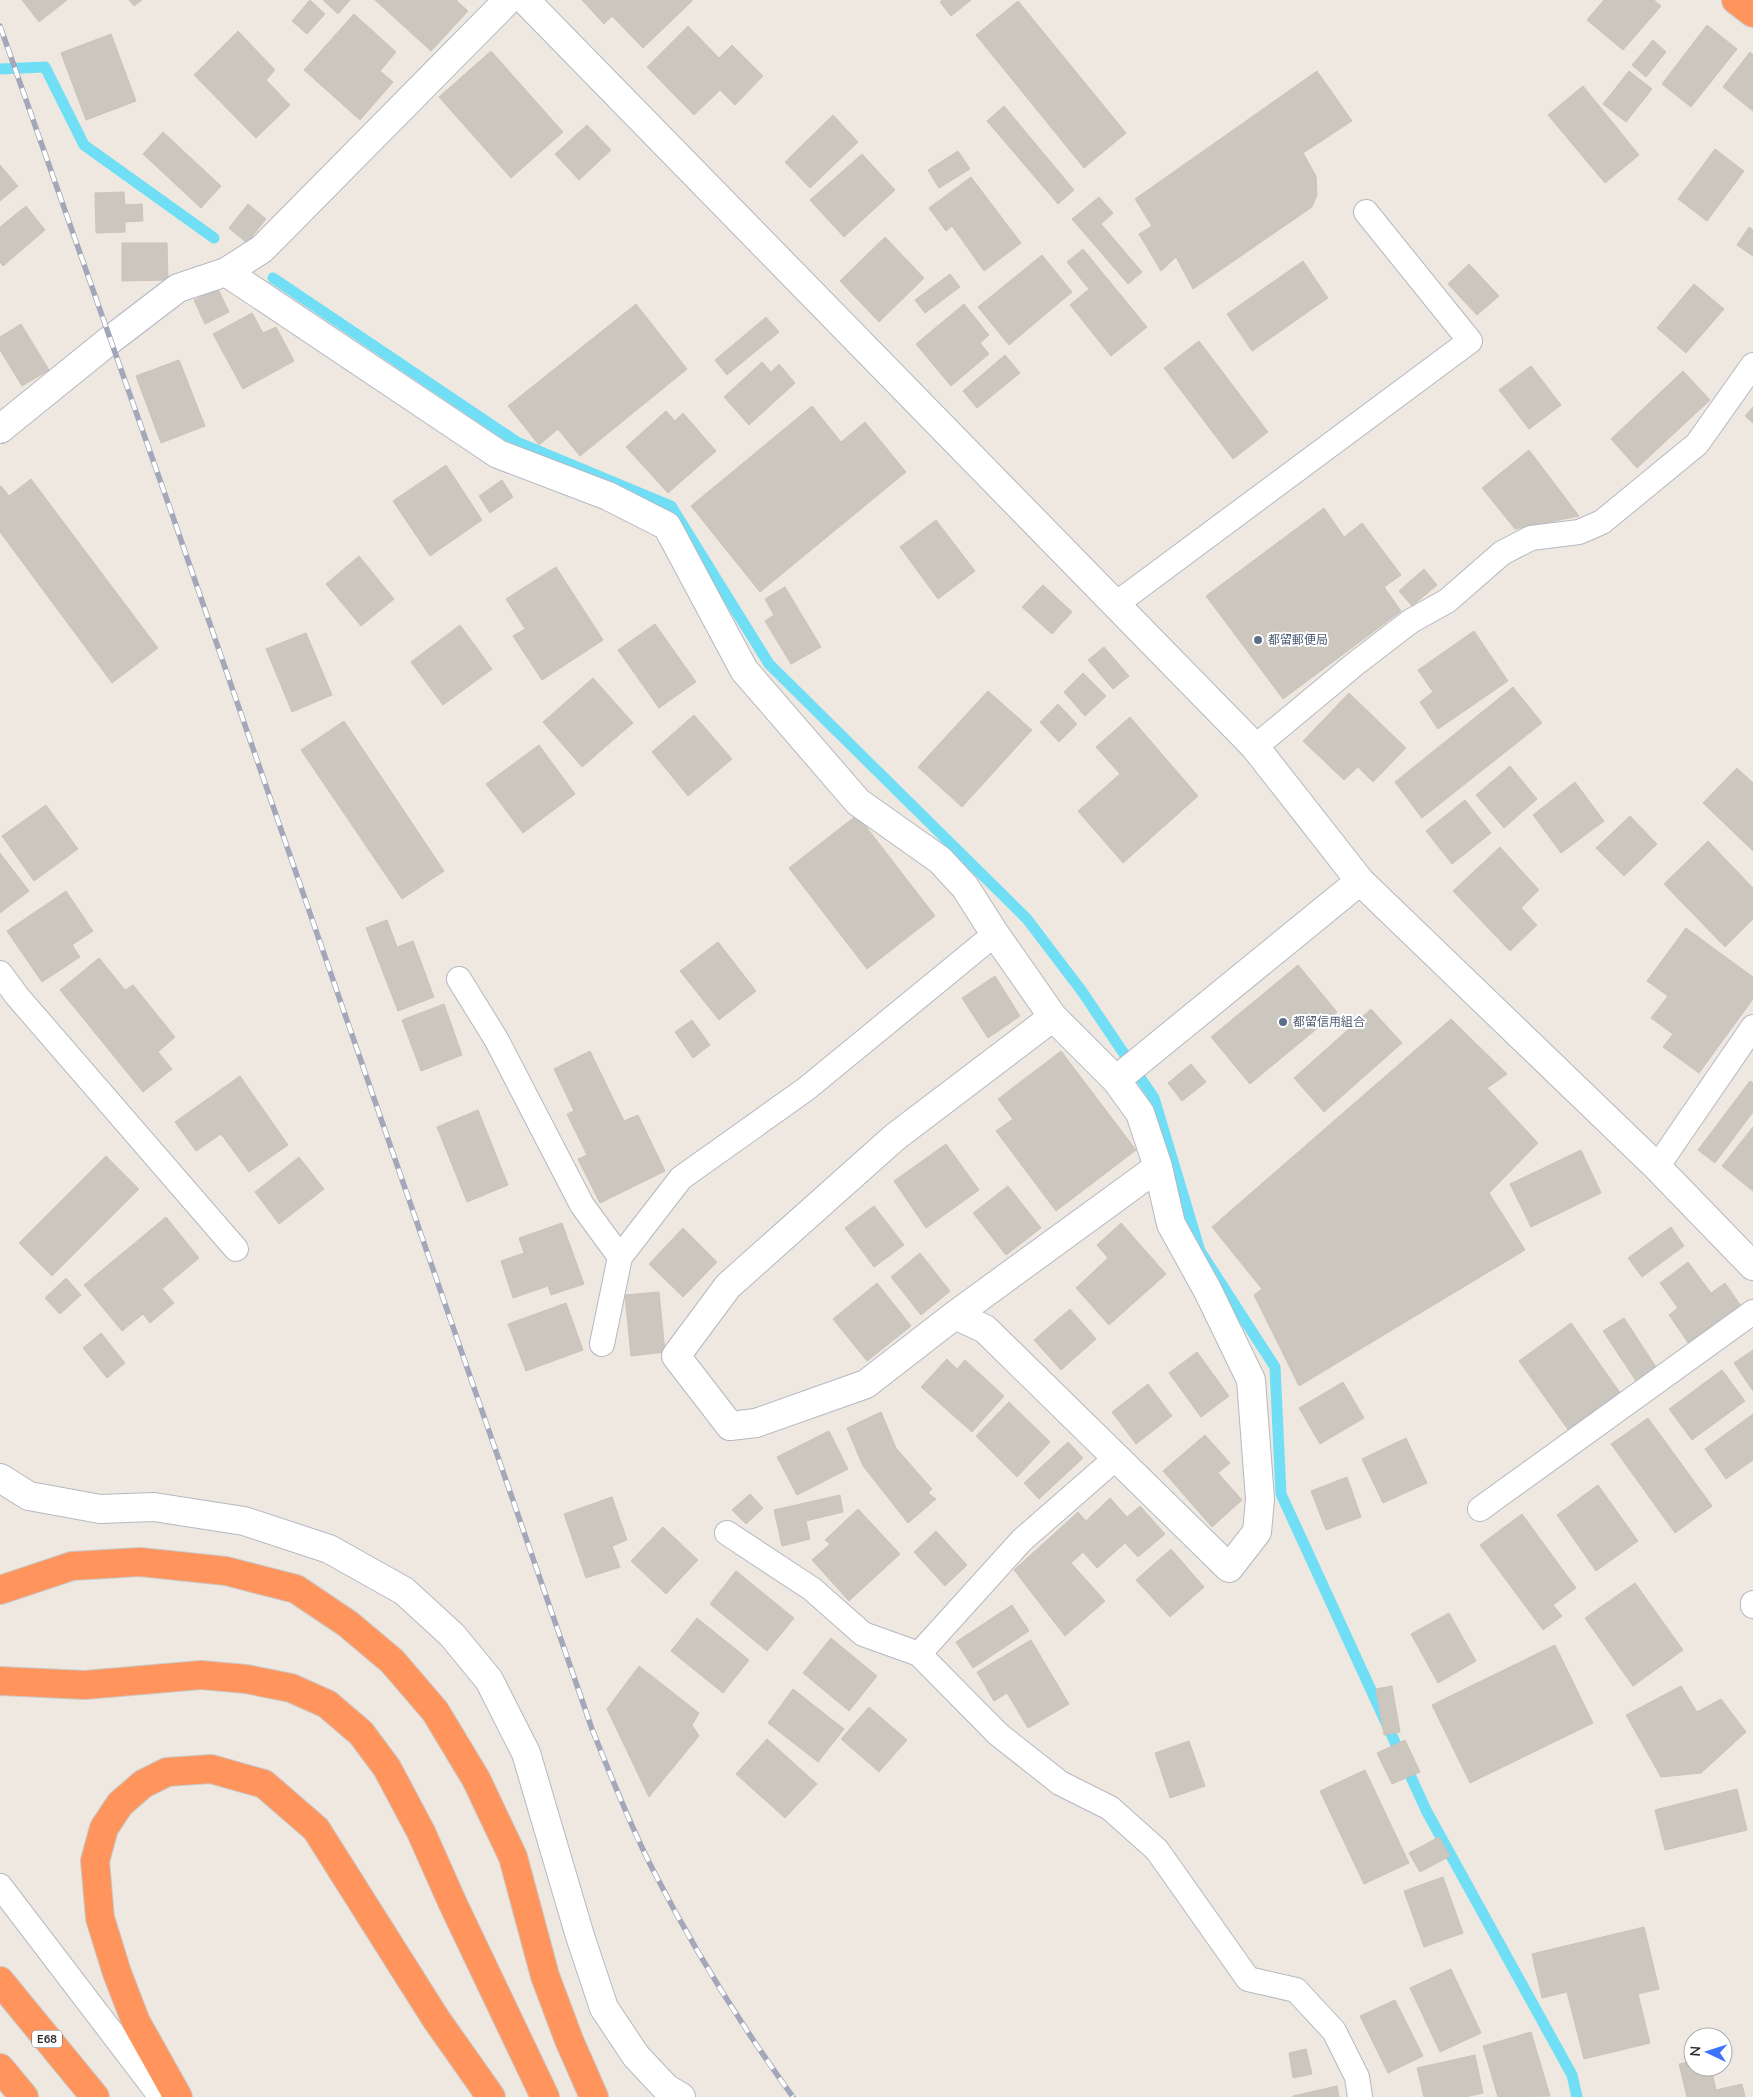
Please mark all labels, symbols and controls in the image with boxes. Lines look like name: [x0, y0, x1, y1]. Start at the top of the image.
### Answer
place label: 都留郵便局: [1268, 632, 1328, 648]
marker: 都留郵便局: [1252, 634, 1264, 646]
place label: 都留信用組合: [1293, 1014, 1365, 1030]
marker: 都留信用組合: [1277, 1016, 1289, 1028]
north arrow: [1683, 2027, 1733, 2077]
road number: E68: [32, 2030, 62, 2048]
text: N: [1686, 2045, 1705, 2057]

